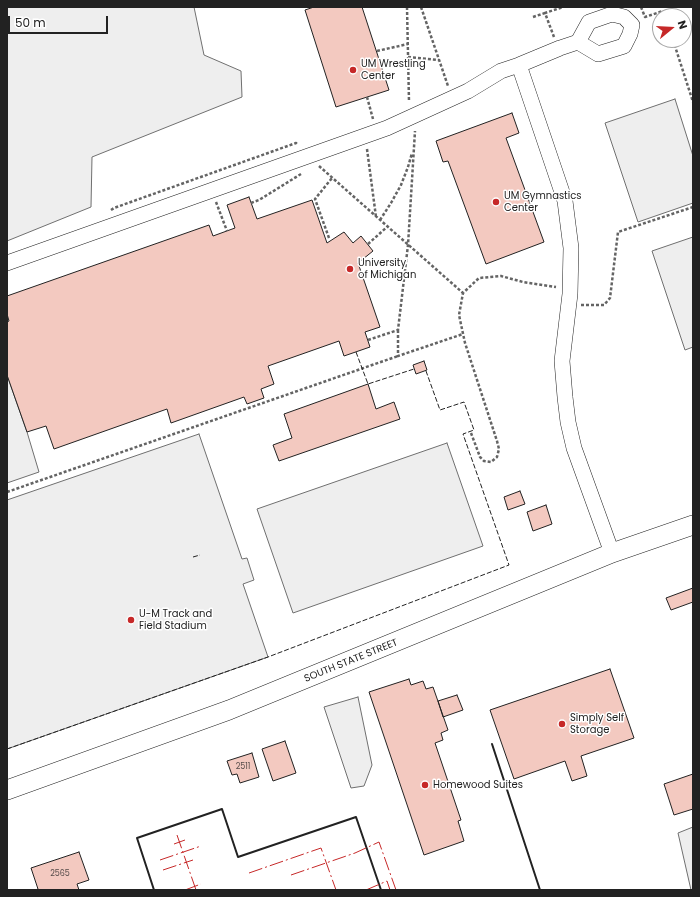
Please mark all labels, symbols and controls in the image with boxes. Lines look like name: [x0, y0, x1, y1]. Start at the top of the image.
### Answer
scale bar: [10, 8, 110, 34]
north arrow: [652, 8, 692, 48]
text: 50 m: [15, 14, 46, 31]
text: N: [674, 18, 691, 31]
place label: UM Wrestling Center: [361, 58, 426, 82]
marker: UM Wrestling Center: [348, 65, 358, 75]
place label: UM Gymnastics Center: [504, 190, 582, 214]
marker: UM Gymnastics Center: [491, 197, 501, 207]
place label: University of Michigan: [358, 257, 416, 280]
marker: University of Michigan: [345, 264, 355, 274]
place label: U-M Track and Field Stadium: [139, 608, 212, 632]
marker: U-M Track and Field Stadium: [126, 615, 136, 625]
street label: SOUTH STATE STREET: [303, 637, 399, 685]
place label: Simply Self Storage: [570, 712, 624, 736]
marker: Simply Self Storage: [557, 719, 567, 729]
house number: 2511: [236, 762, 250, 772]
place label: Homewood Suites: [433, 779, 523, 791]
marker: Homewood Suites: [420, 780, 430, 790]
house number: 2565: [50, 869, 70, 879]

